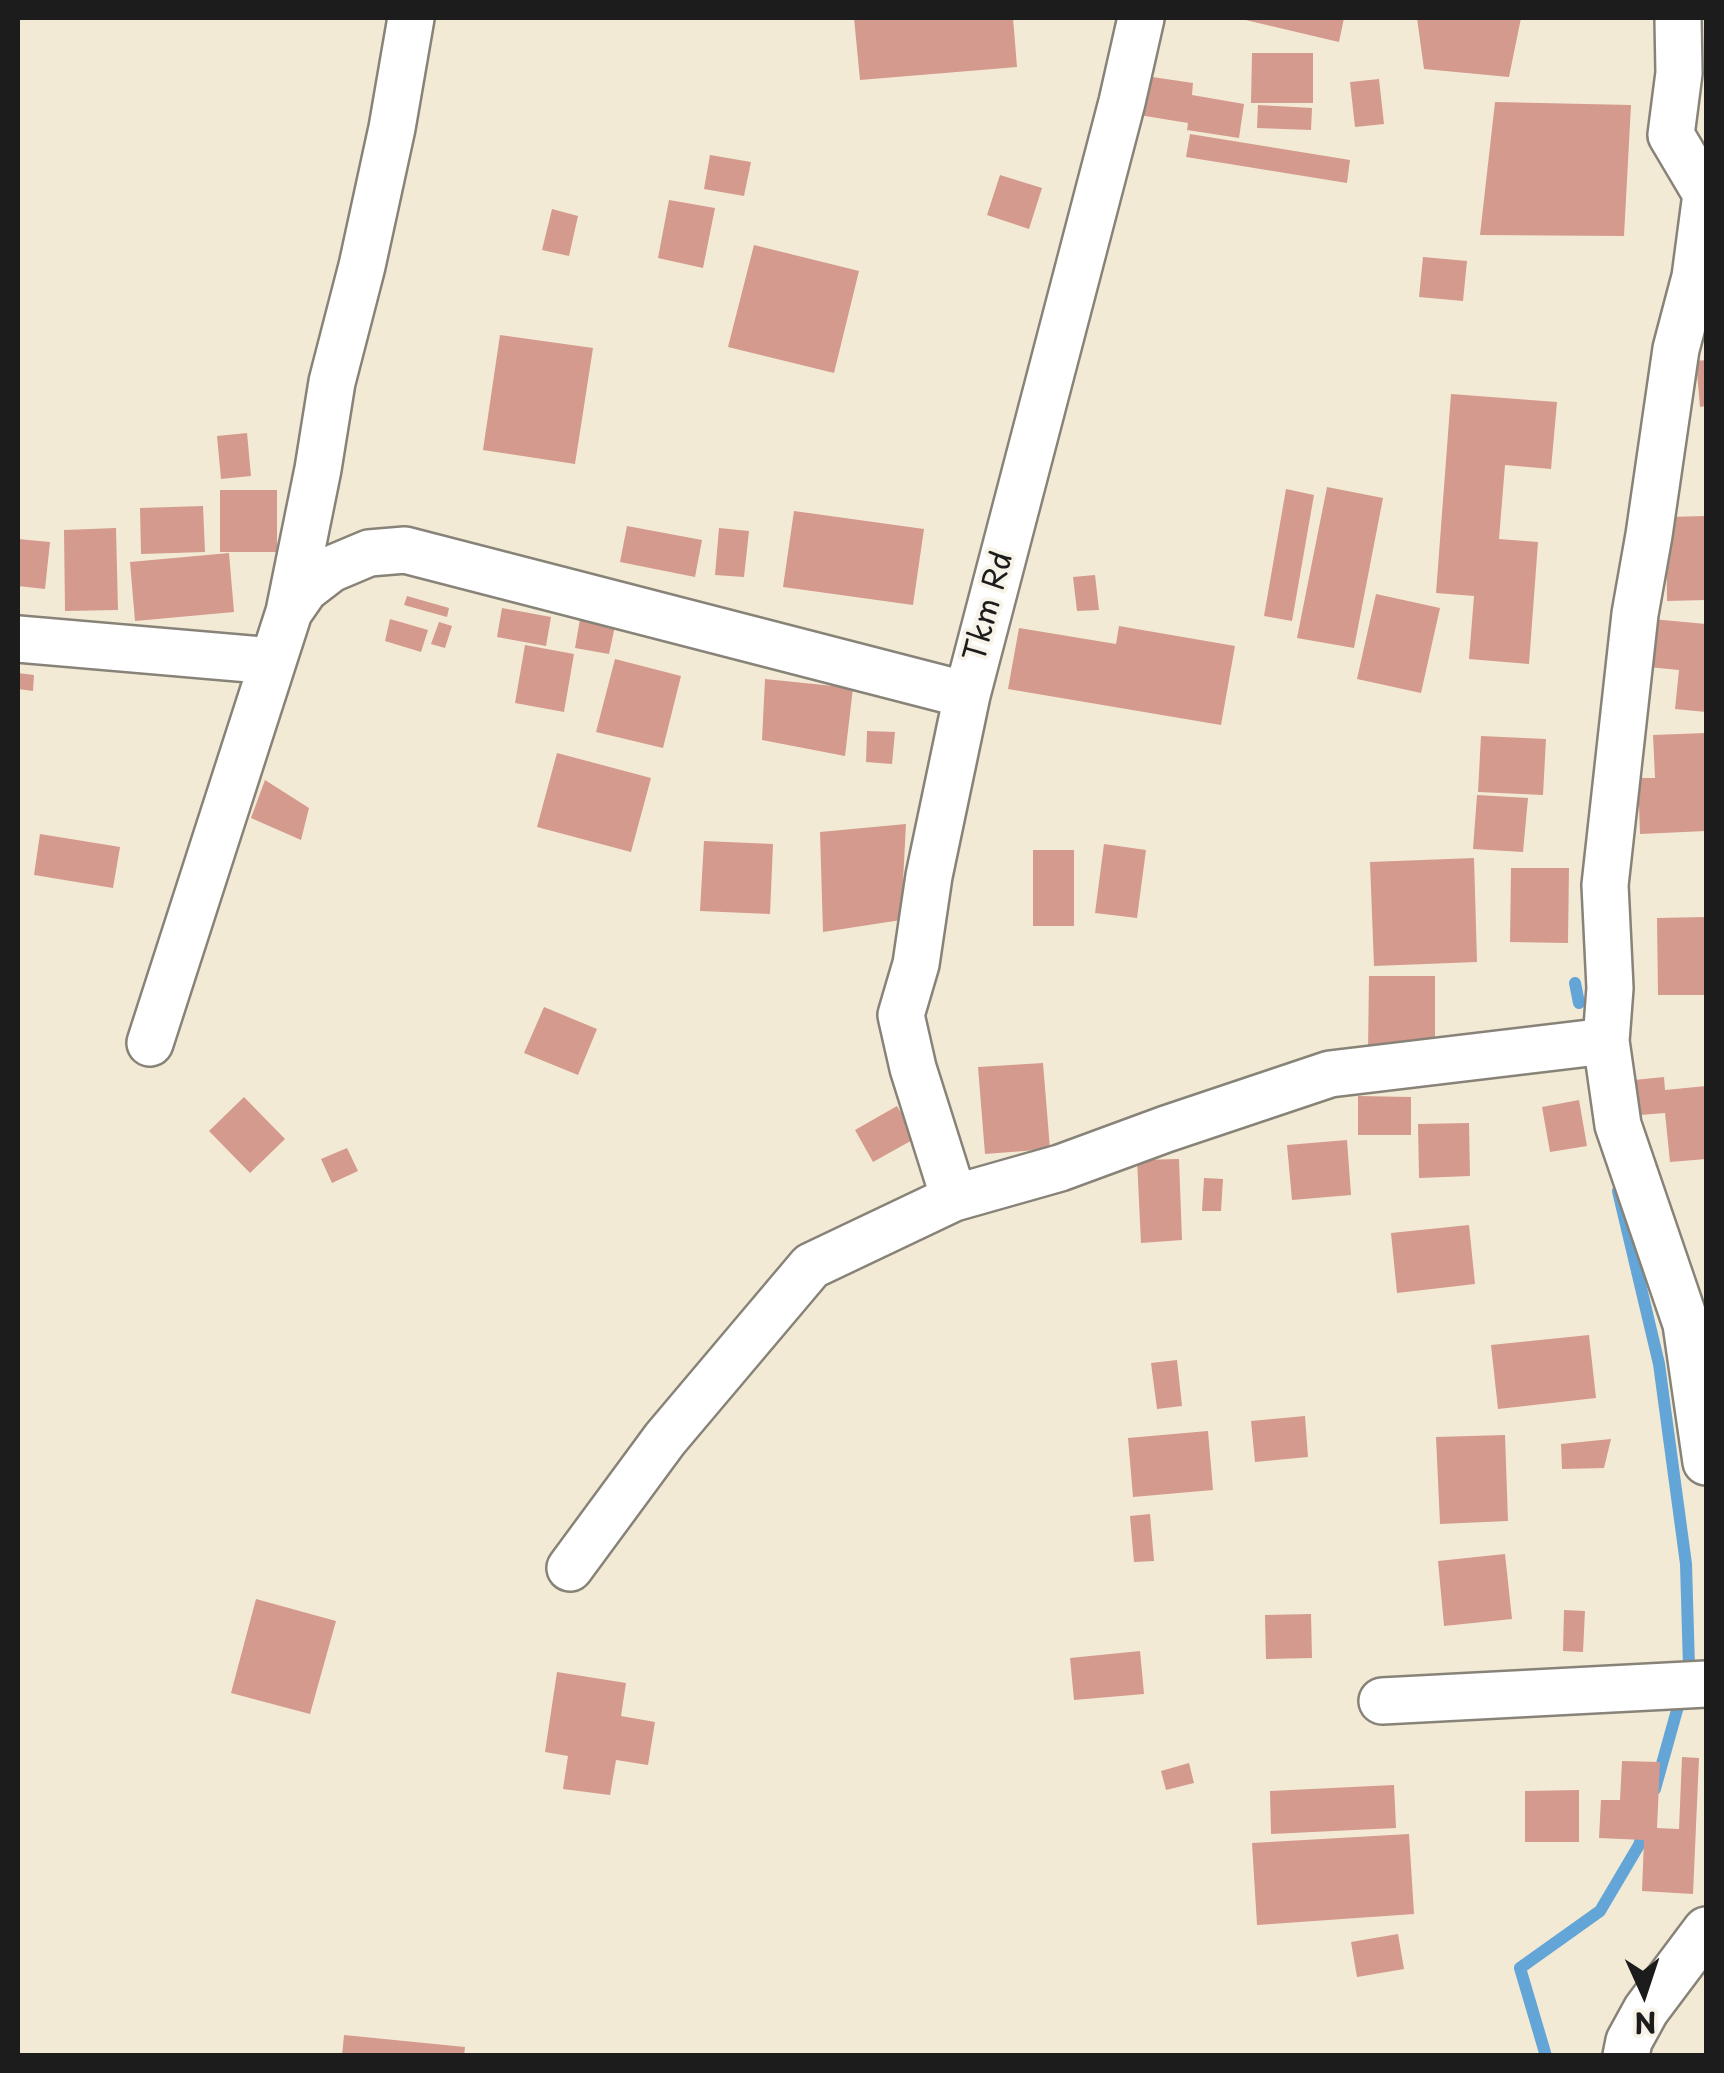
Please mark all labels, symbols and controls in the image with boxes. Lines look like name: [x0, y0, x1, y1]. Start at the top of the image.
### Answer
street label: Tkm Rd: [958, 548, 1022, 666]
north arrow: [1594, 1943, 1694, 2043]
text: N: [1633, 2001, 1658, 2046]

